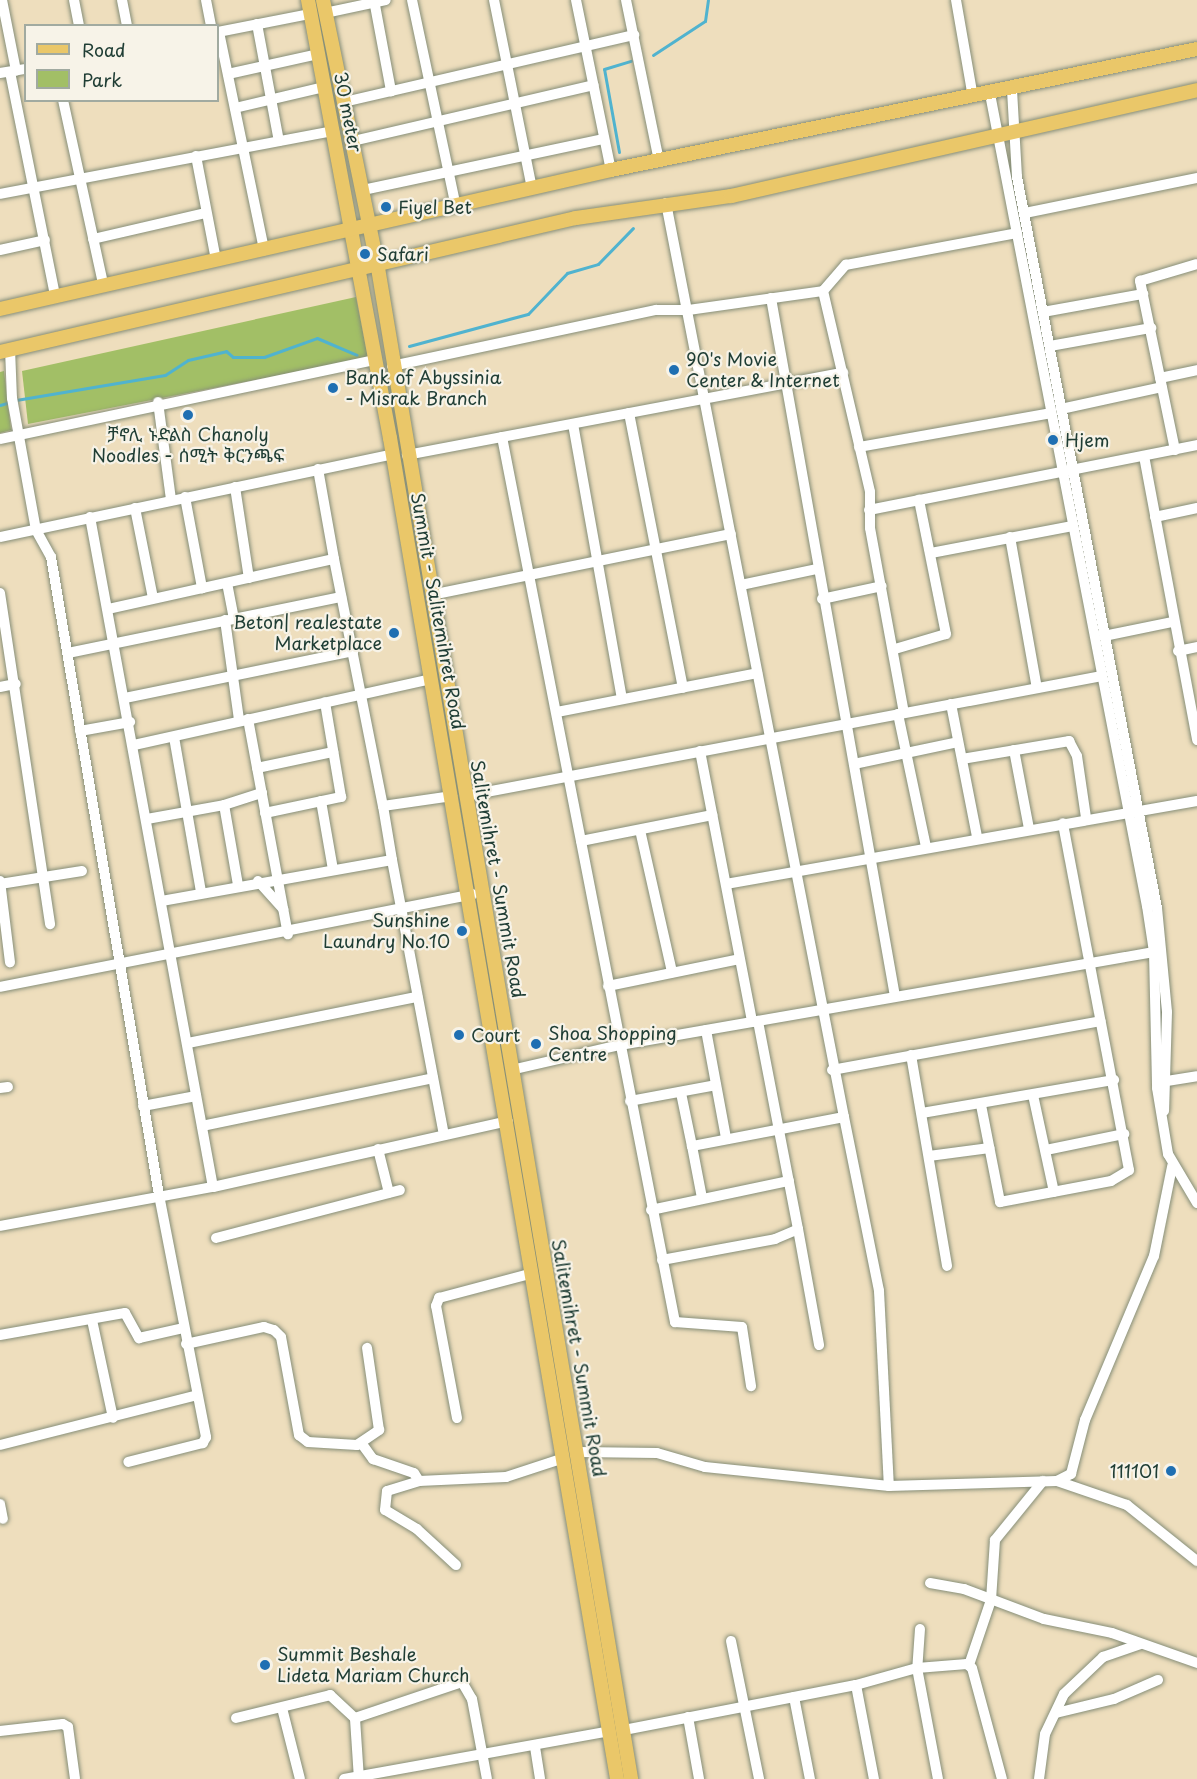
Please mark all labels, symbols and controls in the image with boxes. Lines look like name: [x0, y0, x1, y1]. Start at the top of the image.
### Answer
legend: [24, 24, 219, 102]
text: Road: [82, 36, 126, 63]
text: Park: [82, 66, 122, 93]
street label: 30 meter: [330, 70, 366, 154]
place label: Fiyel Bet: [398, 196, 473, 218]
marker: Fiyel Bet: [379, 200, 393, 214]
place label: Safari: [377, 243, 429, 265]
marker: Safari: [358, 247, 372, 261]
place label: 90's Movie Center & Internet: [686, 349, 841, 392]
marker: 90's Movie Center & Internet: [667, 363, 681, 377]
place label: Bank of Abyssinia - Misrak Branch: [345, 367, 501, 410]
marker: Bank of Abyssinia - Misrak Branch: [326, 381, 340, 395]
marker: ቻኖሊ ኑድልስ Chanoly Noodles - ሰሚት ቅርንጫፍ: [181, 408, 195, 422]
place label: ቻኖሊ ኑድልስ Chanoly Noodles - ሰሚት ቅርንጫፍ: [91, 424, 285, 466]
place label: Hjem: [1065, 429, 1110, 451]
marker: Hjem: [1046, 433, 1060, 447]
street label: Summit - Salitemihret Road: [406, 489, 470, 733]
place label: Beton| realestate Marketplace: [233, 612, 382, 654]
marker: Beton| realestate Marketplace: [387, 626, 401, 640]
street label: Salitemihret - Summit Road: [466, 757, 530, 1001]
place label: Sunshine Laundry No.10: [324, 910, 450, 952]
marker: Sunshine Laundry No.10: [455, 924, 469, 938]
place label: Shoa Shopping Centre: [548, 1023, 677, 1066]
place label: Court: [471, 1024, 520, 1046]
marker: Court: [452, 1028, 466, 1042]
marker: Shoa Shopping Centre: [529, 1037, 543, 1051]
street label: Salitemihret - Summit Road: [547, 1236, 611, 1480]
place label: 111101: [1110, 1460, 1159, 1482]
marker: 111101: [1164, 1464, 1178, 1478]
place label: Summit Beshale Lideta Mariam Church: [277, 1644, 470, 1686]
marker: Summit Beshale Lideta Mariam Church: [258, 1658, 272, 1672]

